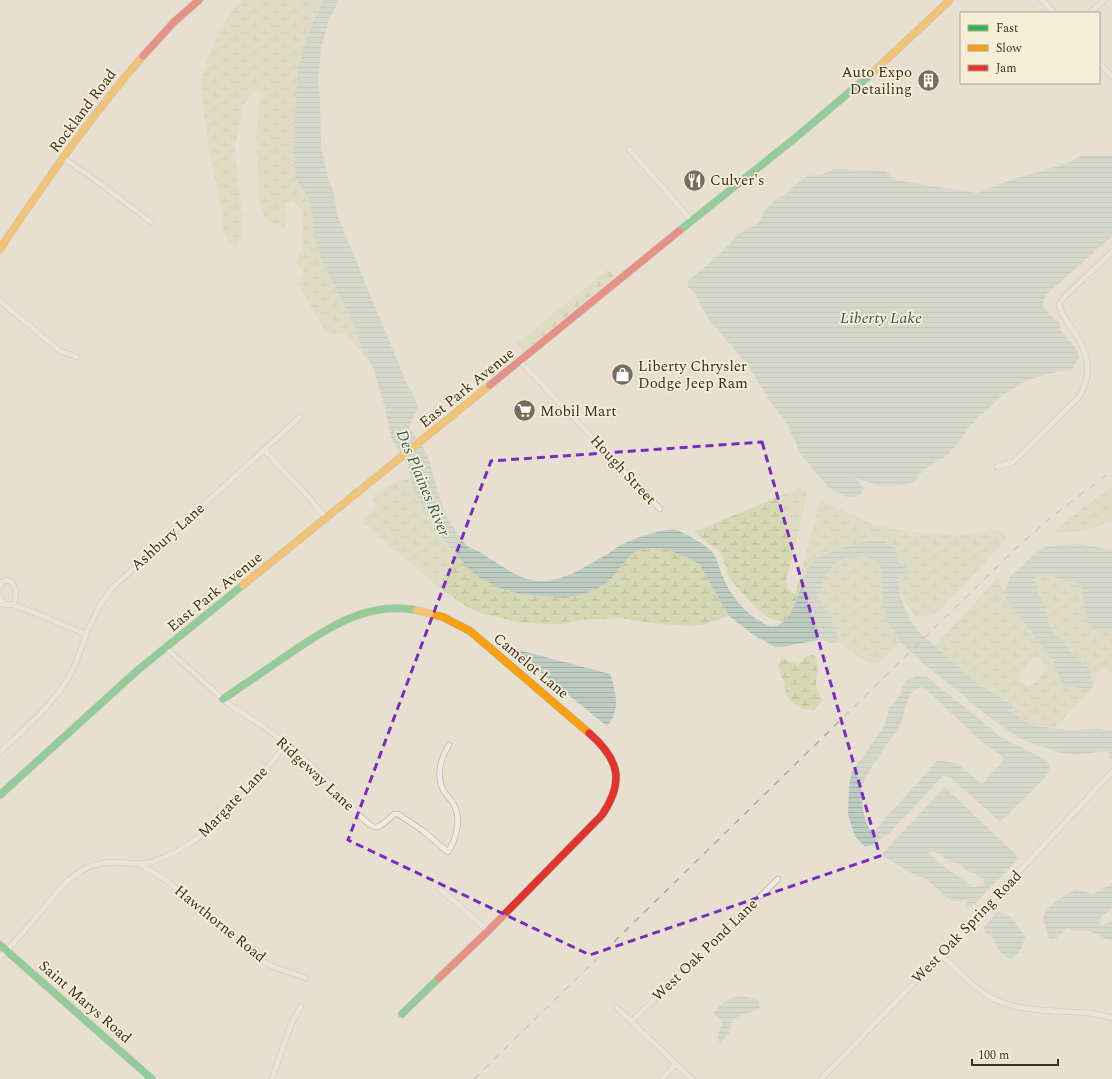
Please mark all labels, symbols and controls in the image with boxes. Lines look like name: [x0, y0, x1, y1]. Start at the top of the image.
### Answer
legend: [960, 12, 1100, 84]
text: Fast: [996, 19, 1018, 38]
text: Slow: [996, 39, 1022, 58]
text: Jam: [996, 59, 1017, 78]
place label: Auto Expo Detailing: [842, 61, 912, 101]
street label: Rockland Road: [44, 64, 122, 158]
building icon: Auto Expo Detailing: [915, 68, 941, 94]
restaurant icon: Culver's: [681, 167, 707, 193]
place label: Culver's: [710, 169, 764, 192]
water label: Liberty Lake: [840, 306, 922, 330]
street label: East Park Avenue: [414, 342, 520, 434]
place label: Liberty Chrysler Dodge Jeep Ram: [638, 355, 748, 395]
shop icon: Liberty Chrysler Dodge Jeep Ram: [609, 362, 635, 388]
supermarket icon: Mobil Mart: [512, 398, 538, 424]
place label: Mobil Mart: [540, 400, 617, 423]
water label: Des Plaines River: [390, 426, 456, 541]
street label: Hough Street: [584, 430, 662, 510]
street label: Ashbury Lane: [126, 497, 210, 577]
street label: East Park Avenue: [162, 546, 268, 638]
street label: Camelot Lane: [488, 627, 574, 705]
street label: Ridgeway Lane: [270, 731, 360, 817]
street label: Margate Lane: [193, 761, 273, 843]
street label: West Oak Spring Road: [907, 865, 1027, 989]
street label: Hawthorne Road: [169, 880, 271, 968]
street label: West Oak Pond Lane: [647, 893, 763, 1007]
street label: Saint Marys Road: [33, 955, 137, 1049]
scale bar: [972, 1041, 1058, 1067]
text: 100 m: [978, 1046, 1009, 1065]

